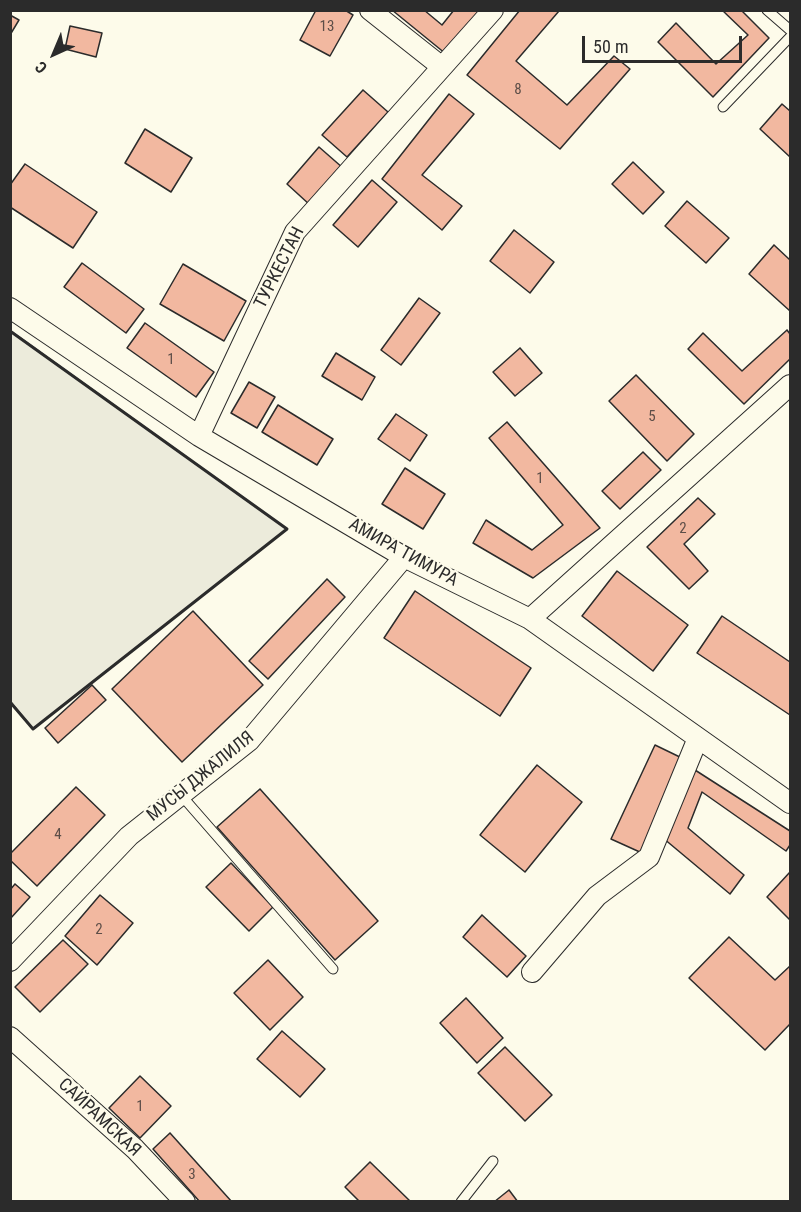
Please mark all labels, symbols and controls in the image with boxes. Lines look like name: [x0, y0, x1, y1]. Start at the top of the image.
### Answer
house number: 13: [320, 18, 334, 36]
north arrow: [24, 24, 84, 84]
scale bar: [585, 24, 746, 62]
text: 50 m: [593, 36, 628, 57]
text: С: [31, 57, 51, 77]
house number: 8: [514, 81, 522, 99]
street label: ТУРКЕСТАН: [250, 224, 310, 312]
house number: 1: [167, 351, 175, 369]
house number: 5: [648, 408, 656, 426]
house number: 1: [536, 470, 544, 488]
street label: АМИРА ТИМУРА: [345, 514, 461, 592]
house number: 2: [679, 520, 687, 538]
street label: МУСЫ ДЖАЛИЛЯ: [143, 727, 259, 827]
house number: 4: [54, 826, 62, 844]
house number: 2: [95, 921, 103, 939]
street label: САЙРАМСКАЯ: [53, 1074, 145, 1162]
house number: 1: [136, 1098, 144, 1116]
house number: 3: [188, 1166, 196, 1184]

